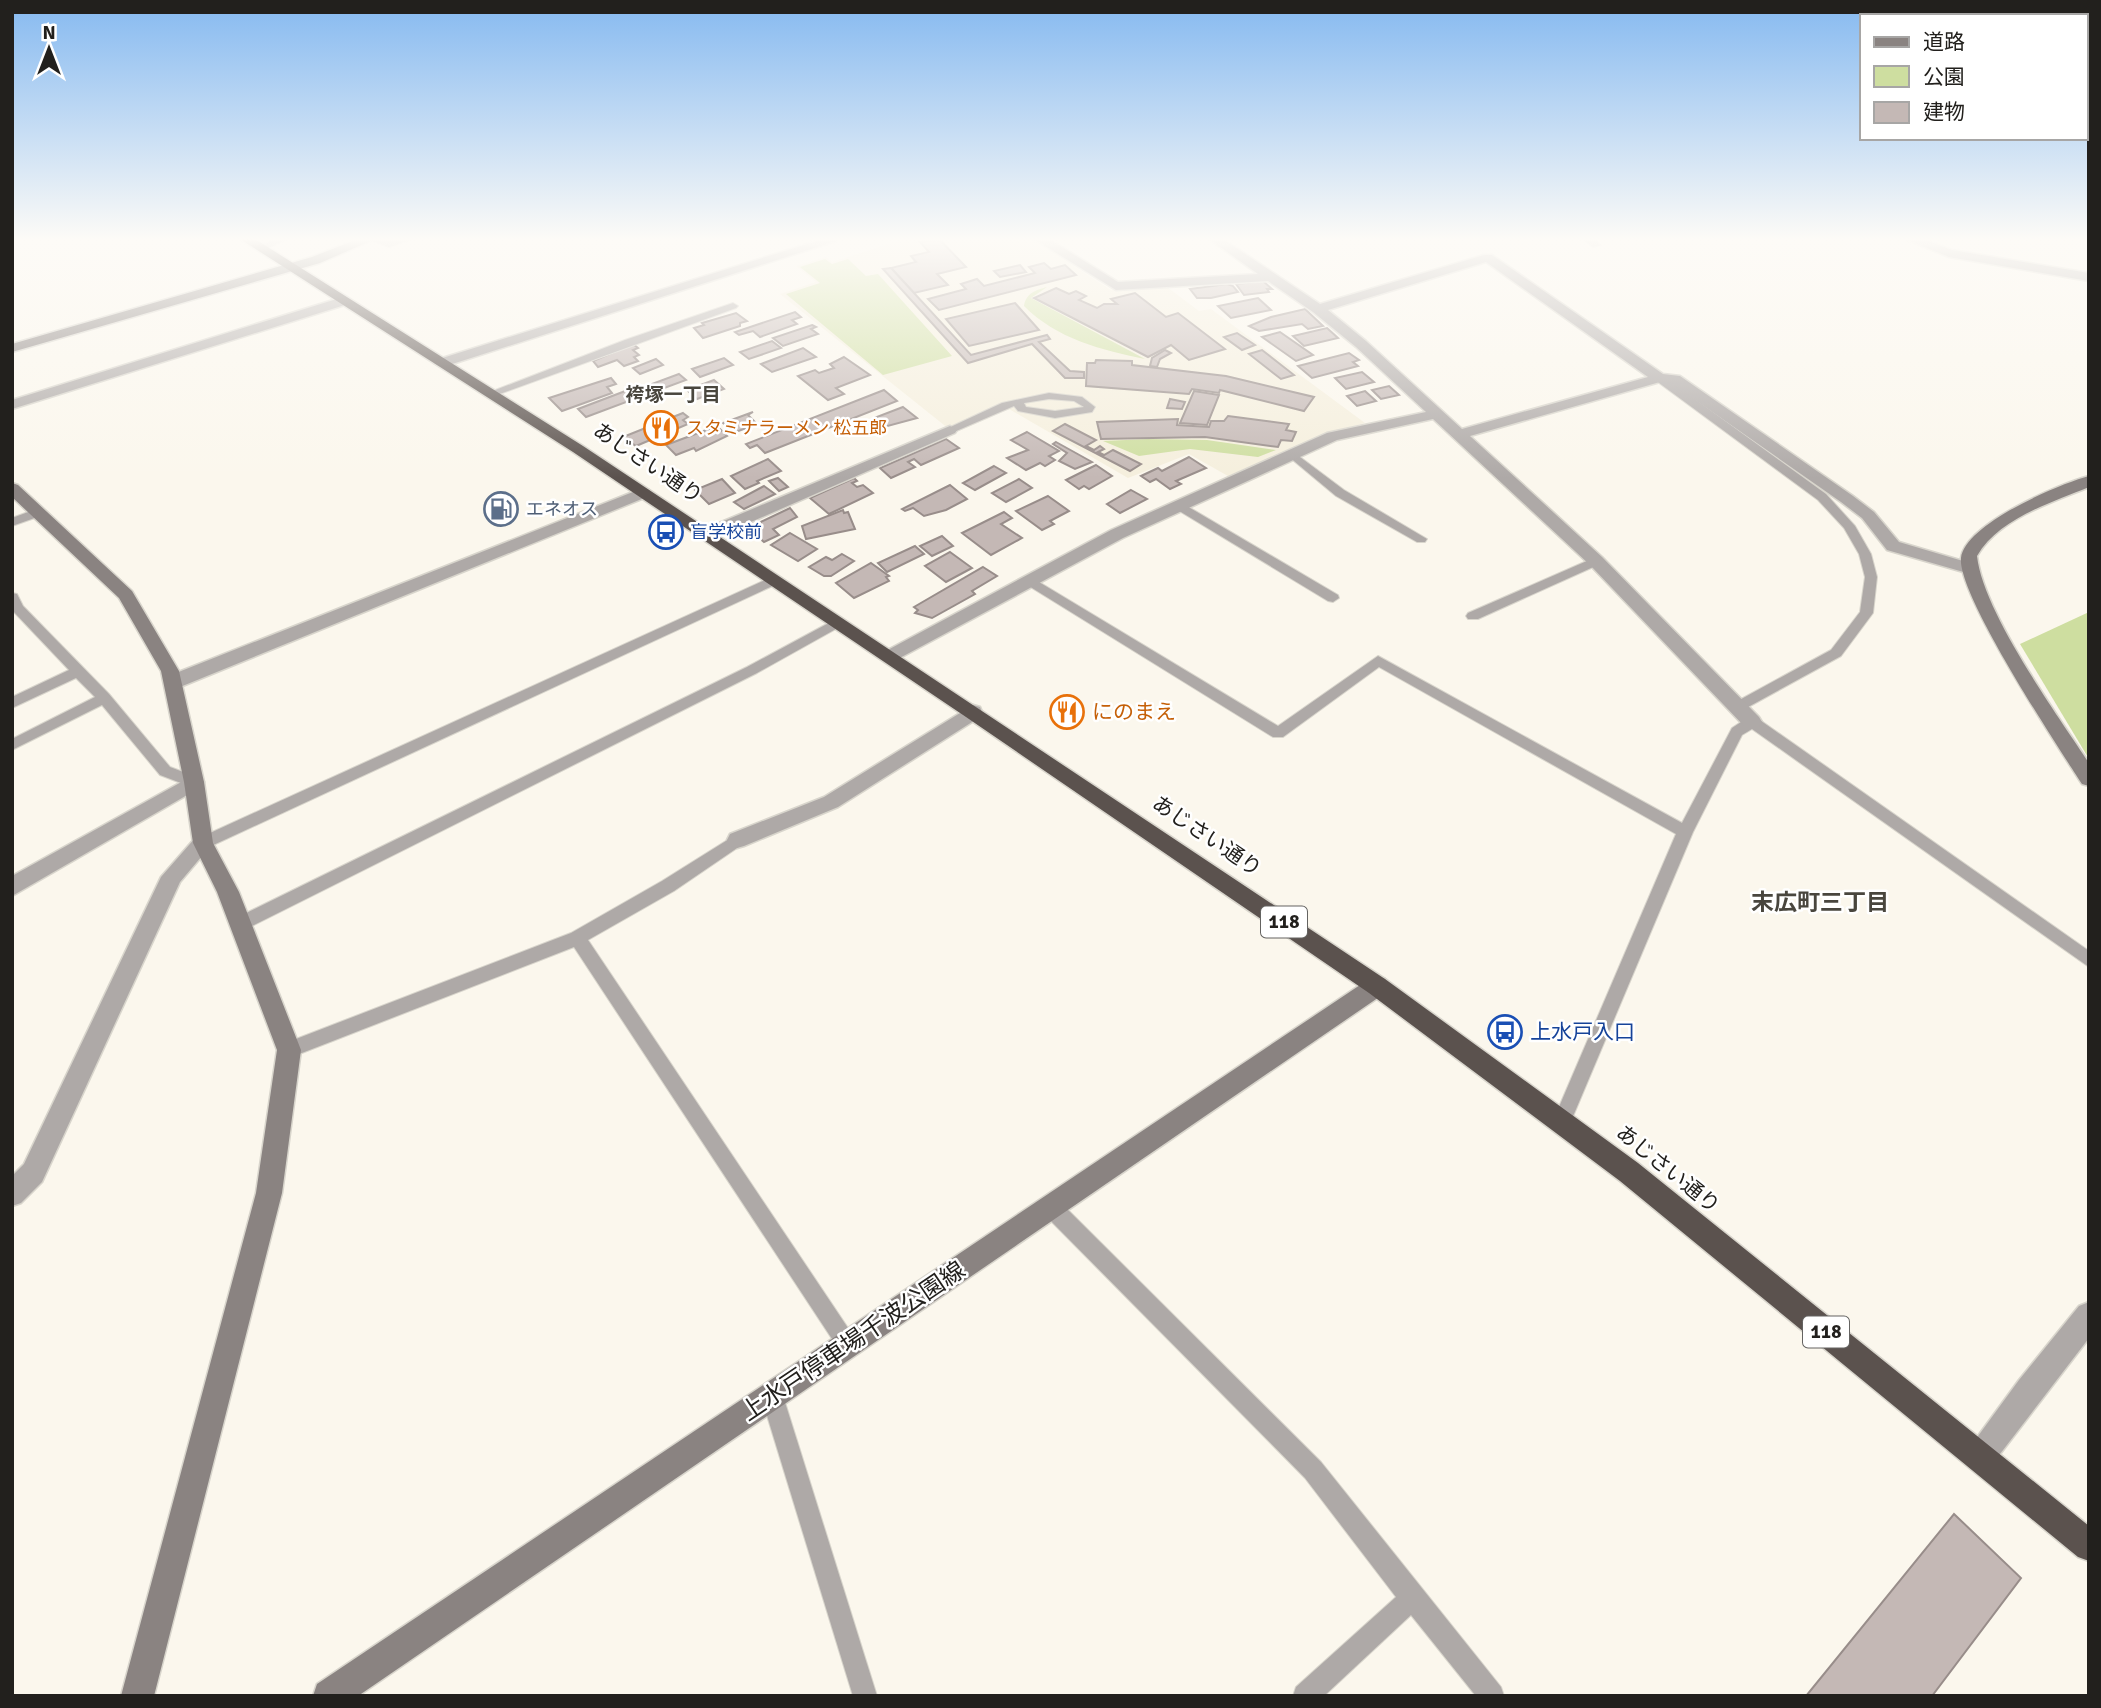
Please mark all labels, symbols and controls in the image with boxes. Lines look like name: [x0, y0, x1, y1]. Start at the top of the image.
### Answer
north arrow: [14, 14, 84, 84]
legend: [1860, 14, 2087, 140]
text: N: [42, 21, 56, 45]
text: 道路: [1923, 29, 1965, 55]
text: 公園: [1923, 64, 1965, 90]
text: 建物: [1923, 99, 1965, 125]
district label: 袴塚一丁目: [625, 383, 721, 407]
restaurant icon: スタミナラーメン 松五郎: [642, 409, 680, 447]
street label: あじさい通り: [589, 417, 707, 509]
place label: スタミナラーメン 松五郎: [686, 417, 887, 439]
fuel station icon: エネオス: [482, 490, 520, 528]
place label: エネオス: [526, 498, 598, 520]
bus stop icon: 盲学校前: [647, 513, 685, 551]
place label: 盲学校前: [690, 521, 762, 543]
restaurant icon: にのまえ: [1048, 693, 1086, 731]
place label: にのまえ: [1092, 699, 1176, 725]
street label: あじさい通り: [1148, 790, 1266, 882]
district label: 末広町三丁目: [1751, 888, 1889, 917]
road number: 118: [1261, 906, 1307, 938]
bus stop icon: 上水戸入口: [1486, 1013, 1524, 1051]
place label: 上水戸入口: [1530, 1019, 1635, 1045]
street label: あじさい通り: [1611, 1119, 1725, 1219]
street label: 上水戸停車場千波公園線: [735, 1255, 971, 1427]
road number: 118: [1803, 1316, 1849, 1348]

